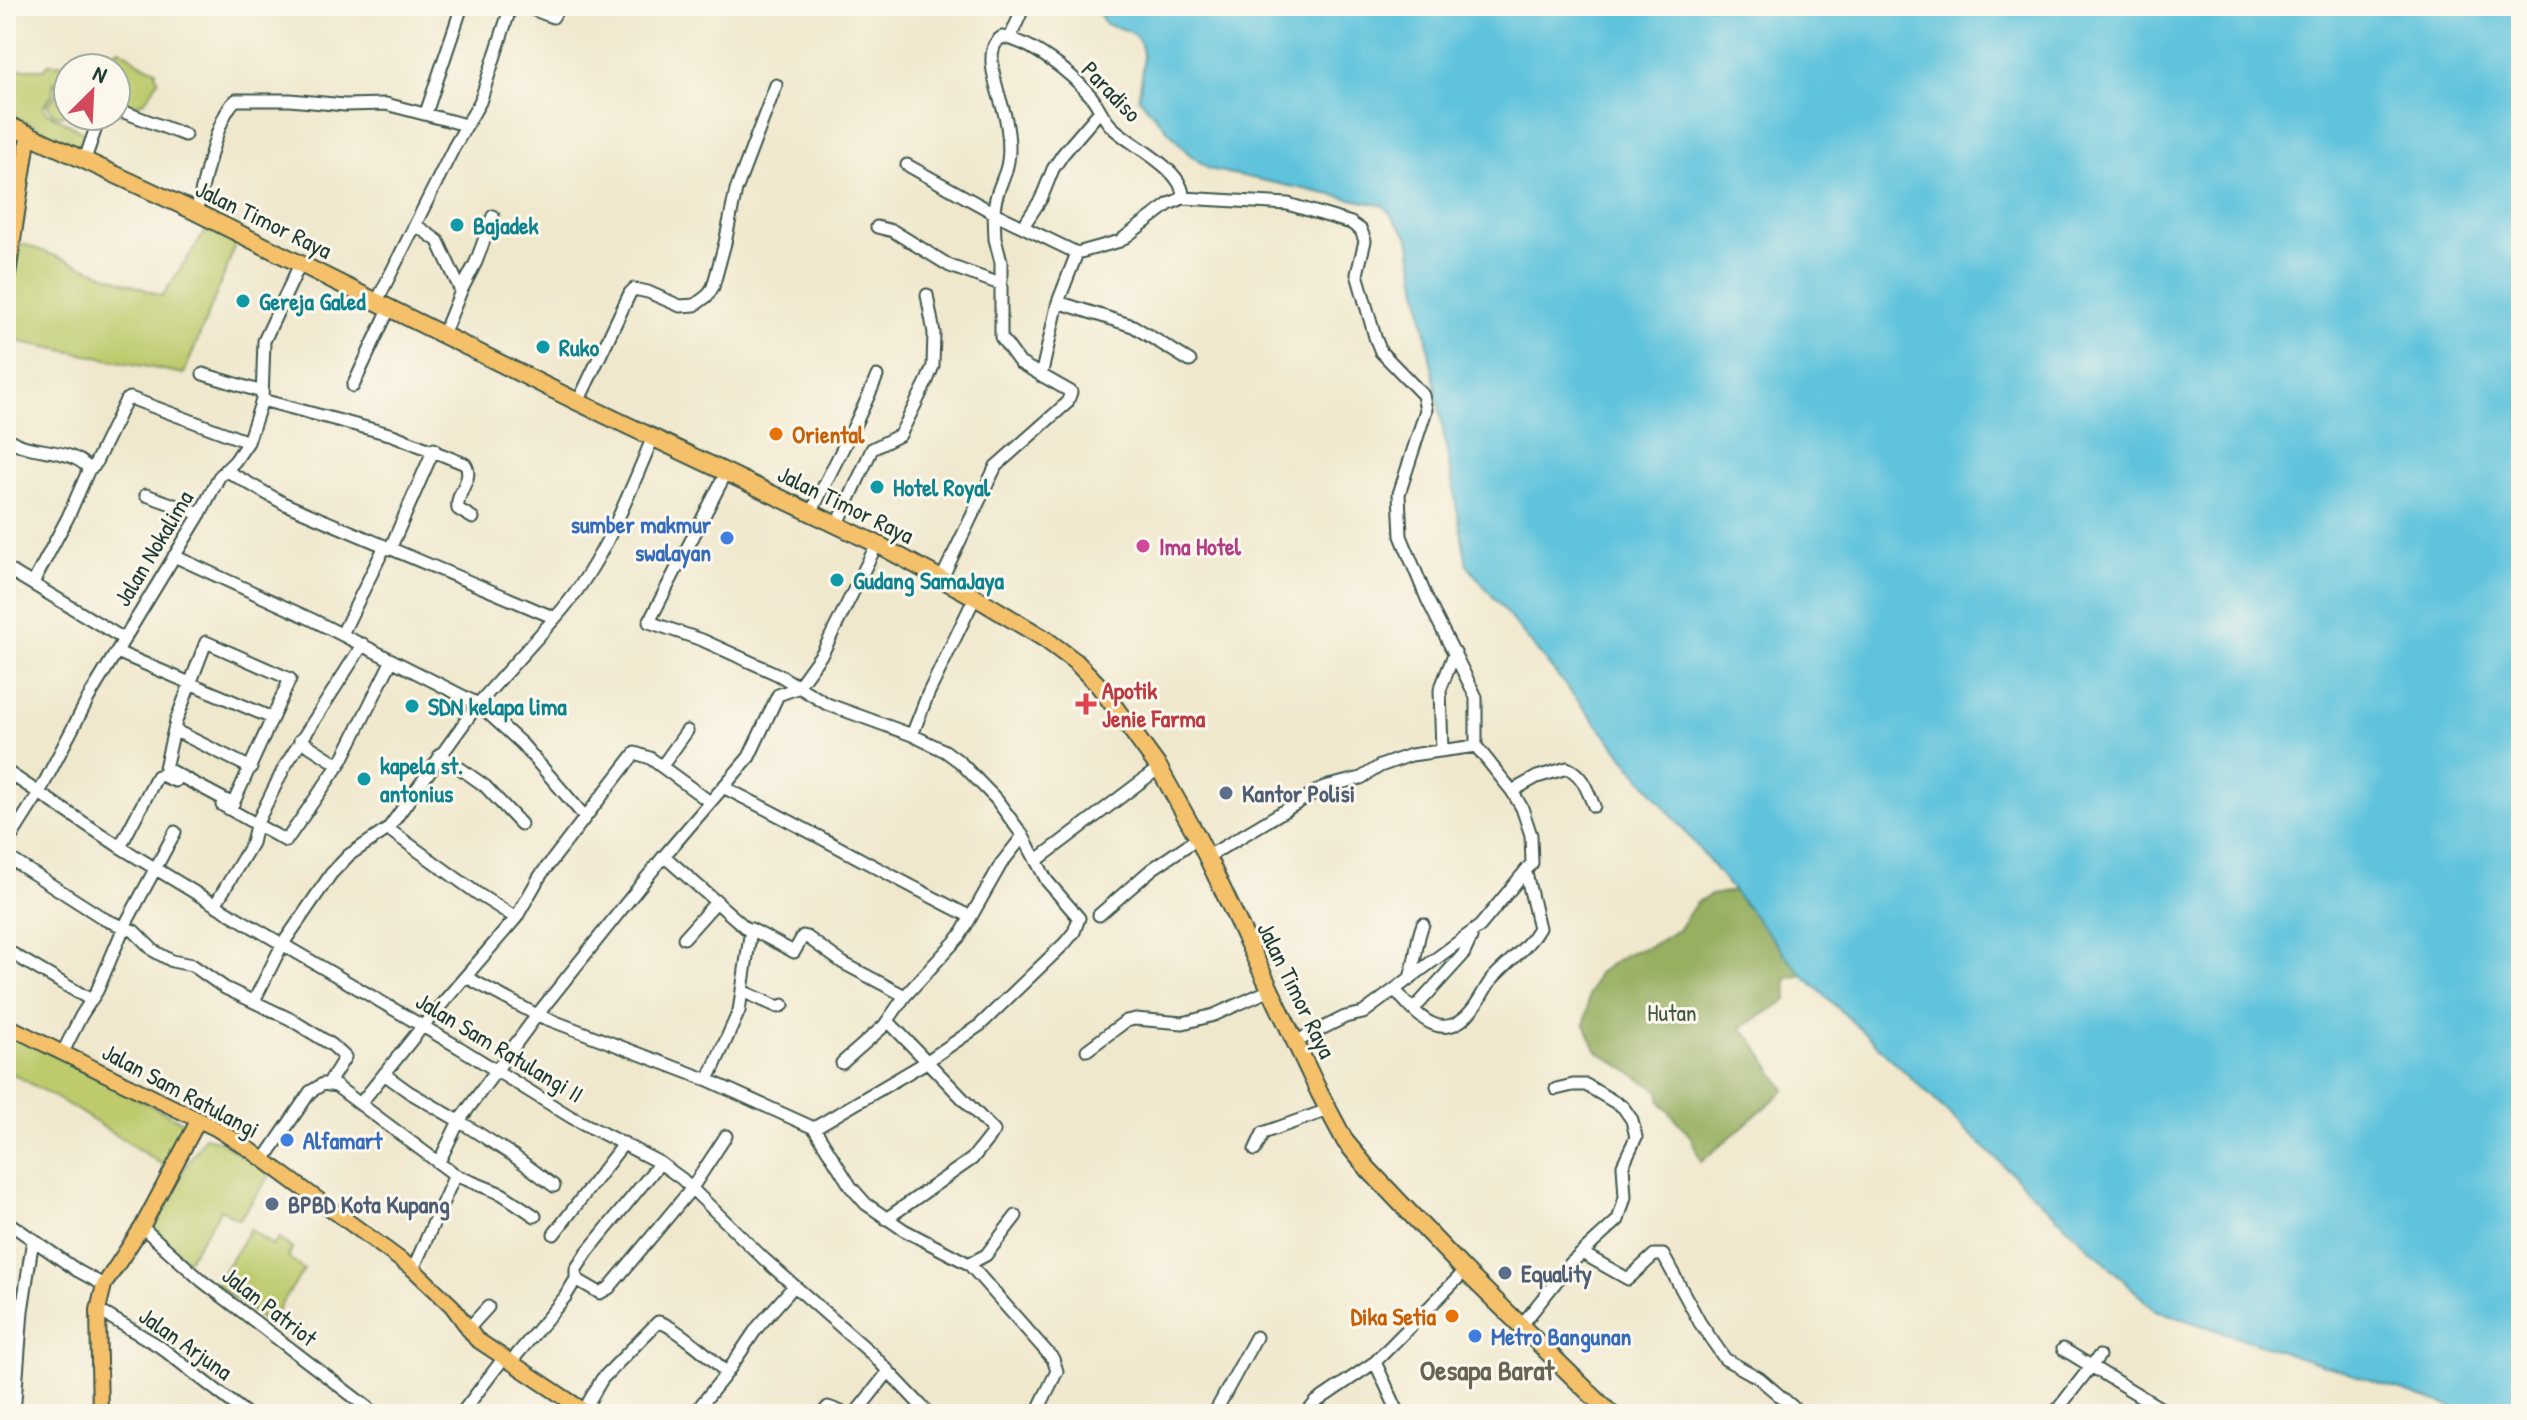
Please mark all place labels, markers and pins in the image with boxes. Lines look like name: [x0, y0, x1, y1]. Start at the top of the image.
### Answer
place label: Bajadek: [473, 209, 539, 241]
marker: Bajadek: [448, 216, 466, 234]
place label: Gereja Galed: [259, 285, 366, 317]
marker: Gereja Galed: [234, 292, 252, 310]
place label: Ruko: [559, 331, 599, 363]
marker: Ruko: [534, 338, 552, 356]
place label: Oriental: [792, 418, 865, 450]
marker: Oriental: [767, 425, 785, 443]
place label: Hotel Royal: [893, 471, 991, 504]
marker: Hotel Royal: [868, 478, 886, 496]
place label: sumber makmur swalayan: [571, 508, 712, 569]
marker: sumber makmur swalayan: [718, 529, 736, 547]
place label: Ima Hotel: [1159, 530, 1242, 562]
marker: Ima Hotel: [1134, 537, 1152, 555]
place label: Gudang SamaJaya: [853, 564, 1005, 597]
marker: Gudang SamaJaya: [828, 571, 846, 589]
place label: Apotik Jenie Farma: [1102, 674, 1206, 734]
place label: SDN kelapa lima: [428, 690, 567, 723]
marker: Apotik Jenie Farma: [1077, 695, 1095, 713]
marker: SDN kelapa lima: [403, 697, 421, 715]
place label: kapela st. antonius: [380, 749, 463, 809]
marker: kapela st. antonius: [355, 770, 373, 788]
place label: Kantor Polisi: [1242, 777, 1355, 809]
marker: Kantor Polisi: [1217, 784, 1235, 802]
place label: Alfamart: [303, 1124, 383, 1156]
marker: Alfamart: [278, 1131, 296, 1149]
place label: BPBD Kota Kupang: [288, 1188, 450, 1221]
marker: BPBD Kota Kupang: [263, 1195, 281, 1213]
place label: Equality: [1521, 1257, 1592, 1290]
marker: Equality: [1496, 1264, 1514, 1282]
place label: Dika Setia: [1351, 1300, 1437, 1332]
marker: Dika Setia: [1443, 1307, 1461, 1325]
place label: Metro Bangunan: [1491, 1320, 1631, 1353]
marker: Metro Bangunan: [1466, 1327, 1484, 1345]

